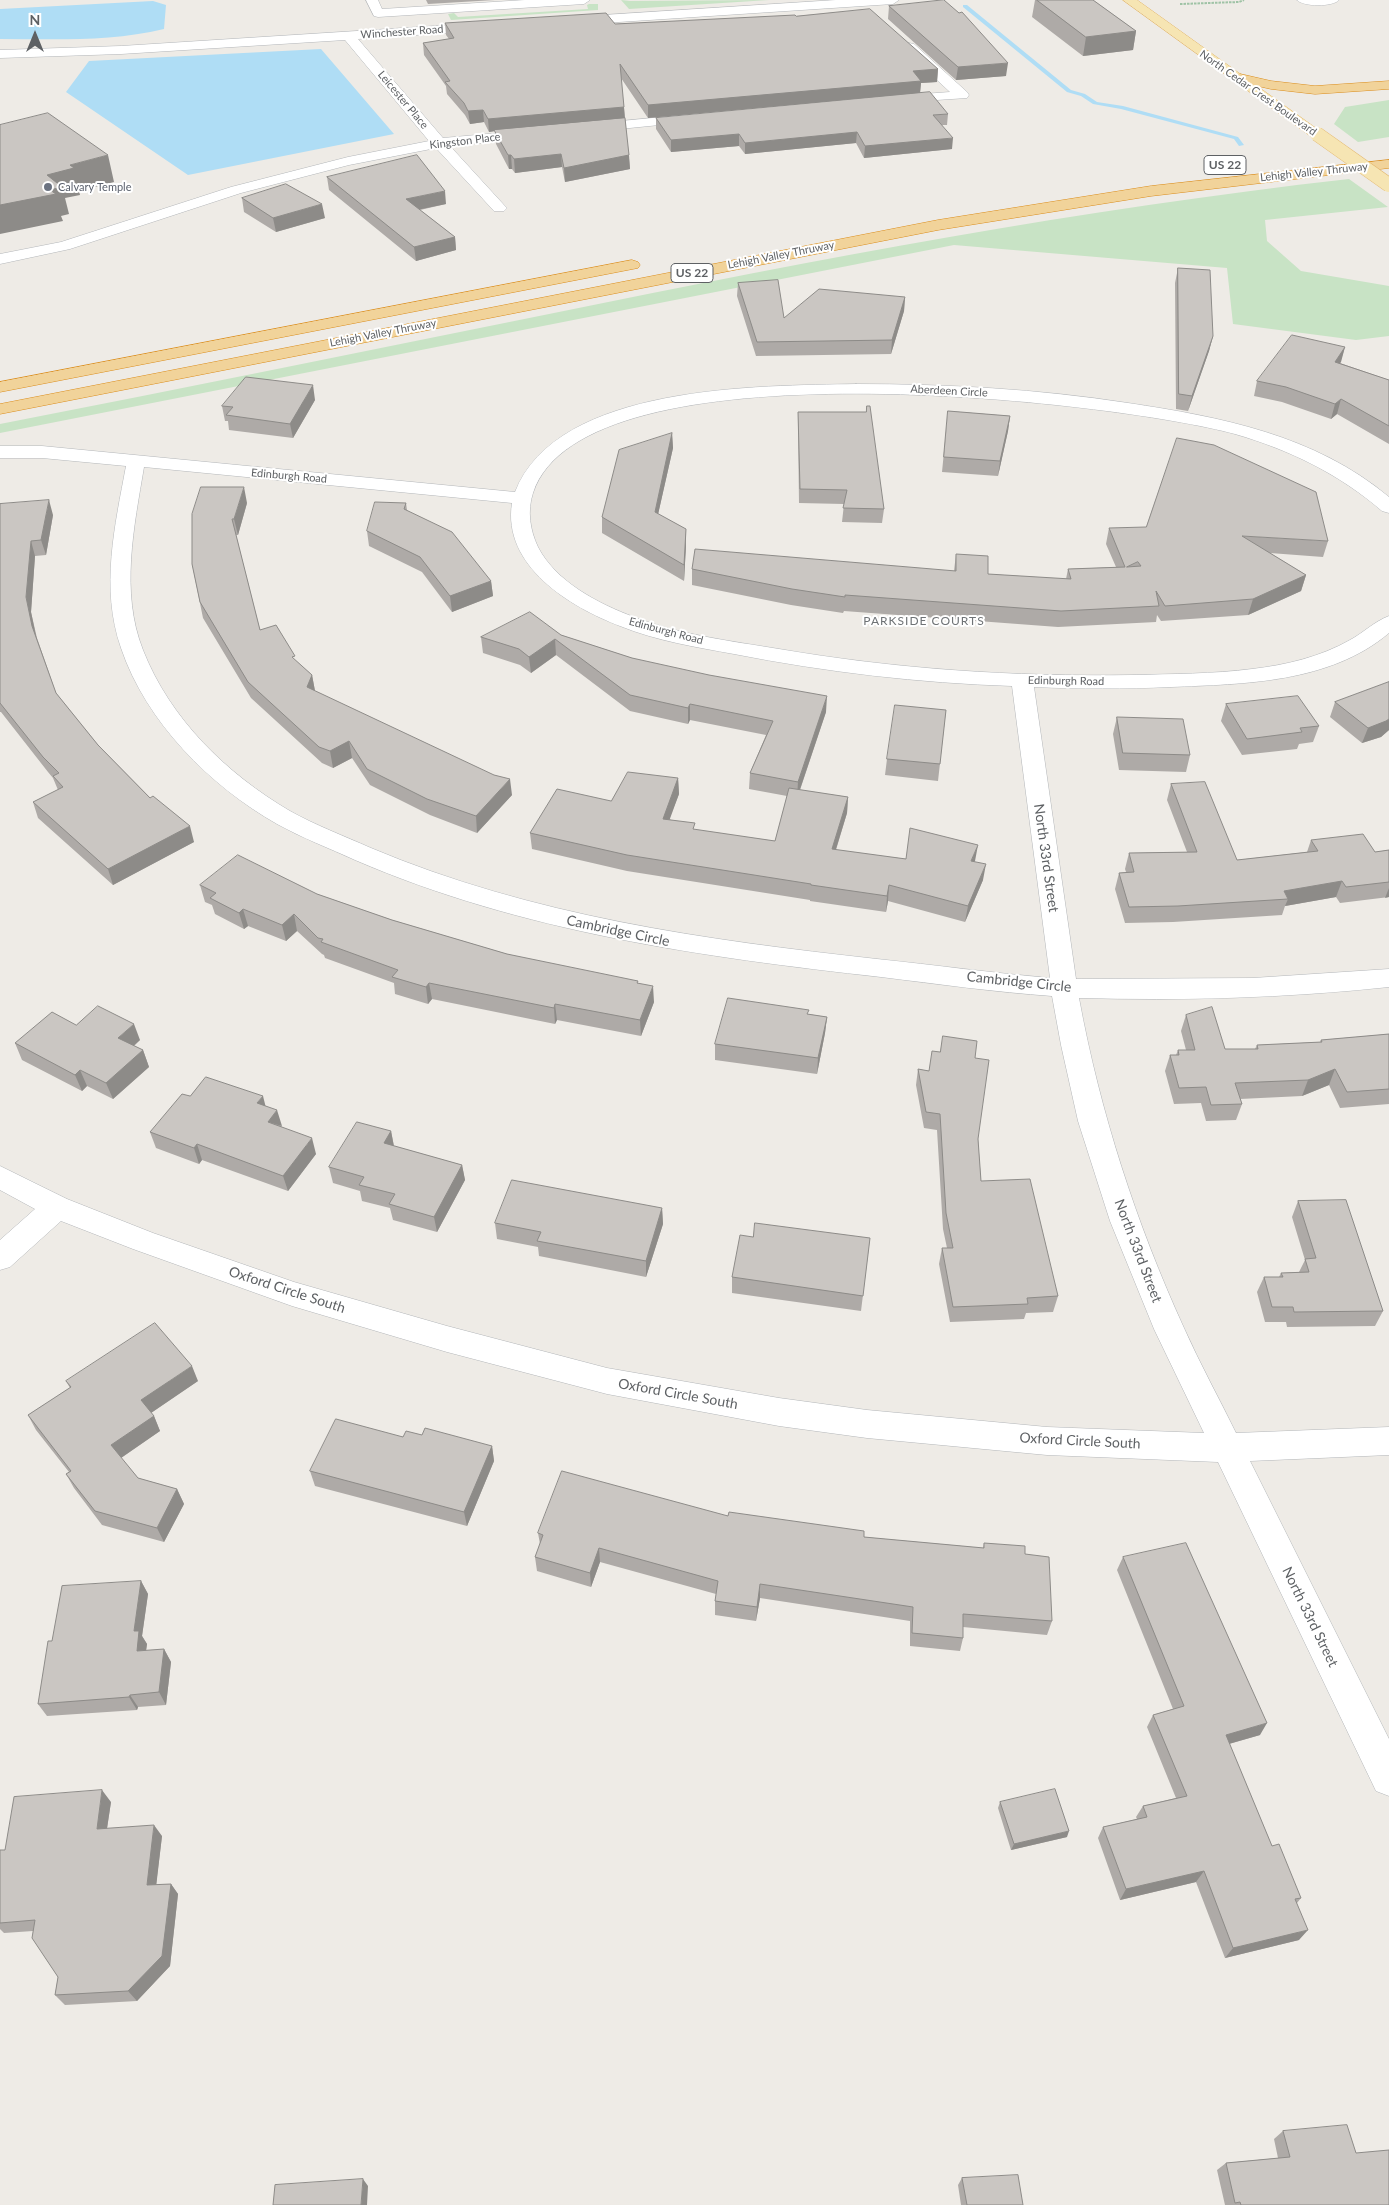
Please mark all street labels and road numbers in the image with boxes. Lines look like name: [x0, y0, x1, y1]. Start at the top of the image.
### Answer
street label: Winchester Road: [360, 23, 444, 41]
street label: North Cedar Crest Boulevard: [1197, 47, 1319, 139]
street label: Leicester Place: [375, 68, 431, 132]
street label: Kingston Place: [429, 130, 501, 152]
road number: US 22: [1204, 156, 1246, 174]
street label: Lehigh Valley Thruway: [1260, 160, 1368, 184]
street label: Lehigh Valley Thruway: [727, 238, 835, 272]
road number: US 22: [671, 264, 713, 282]
street label: Lehigh Valley Thruway: [329, 316, 437, 350]
street label: Aberdeen Circle: [910, 382, 988, 400]
street label: Edinburgh Road: [250, 466, 328, 486]
street label: Edinburgh Road: [627, 615, 705, 647]
street label: Edinburgh Road: [1028, 674, 1104, 688]
street label: North 33rd Street: [1030, 803, 1062, 913]
street label: Cambridge Circle: [565, 912, 671, 950]
street label: Cambridge Circle: [966, 968, 1072, 996]
street label: North 33rd Street: [1111, 1197, 1165, 1305]
street label: Oxford Circle South: [227, 1263, 347, 1317]
street label: Oxford Circle South: [617, 1375, 739, 1413]
street label: Oxford Circle South: [1019, 1429, 1141, 1453]
street label: North 33rd Street: [1278, 1564, 1342, 1670]

